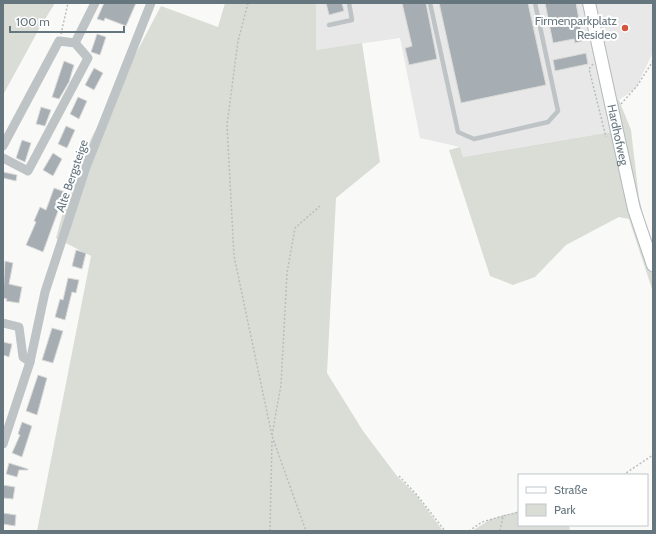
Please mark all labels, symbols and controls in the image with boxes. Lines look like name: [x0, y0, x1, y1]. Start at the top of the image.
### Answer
scale bar: [10, 8, 124, 34]
place label: Firmenparkplatz Resideo: [535, 13, 617, 42]
text: 100 m: [16, 14, 50, 29]
marker: Firmenparkplatz Resideo: [620, 23, 630, 33]
street label: Hardhofweg: [604, 103, 632, 168]
street label: Alte Bergsteige: [52, 138, 91, 214]
legend: [518, 474, 648, 526]
text: Straße: [554, 482, 587, 497]
text: Park: [554, 502, 576, 517]

